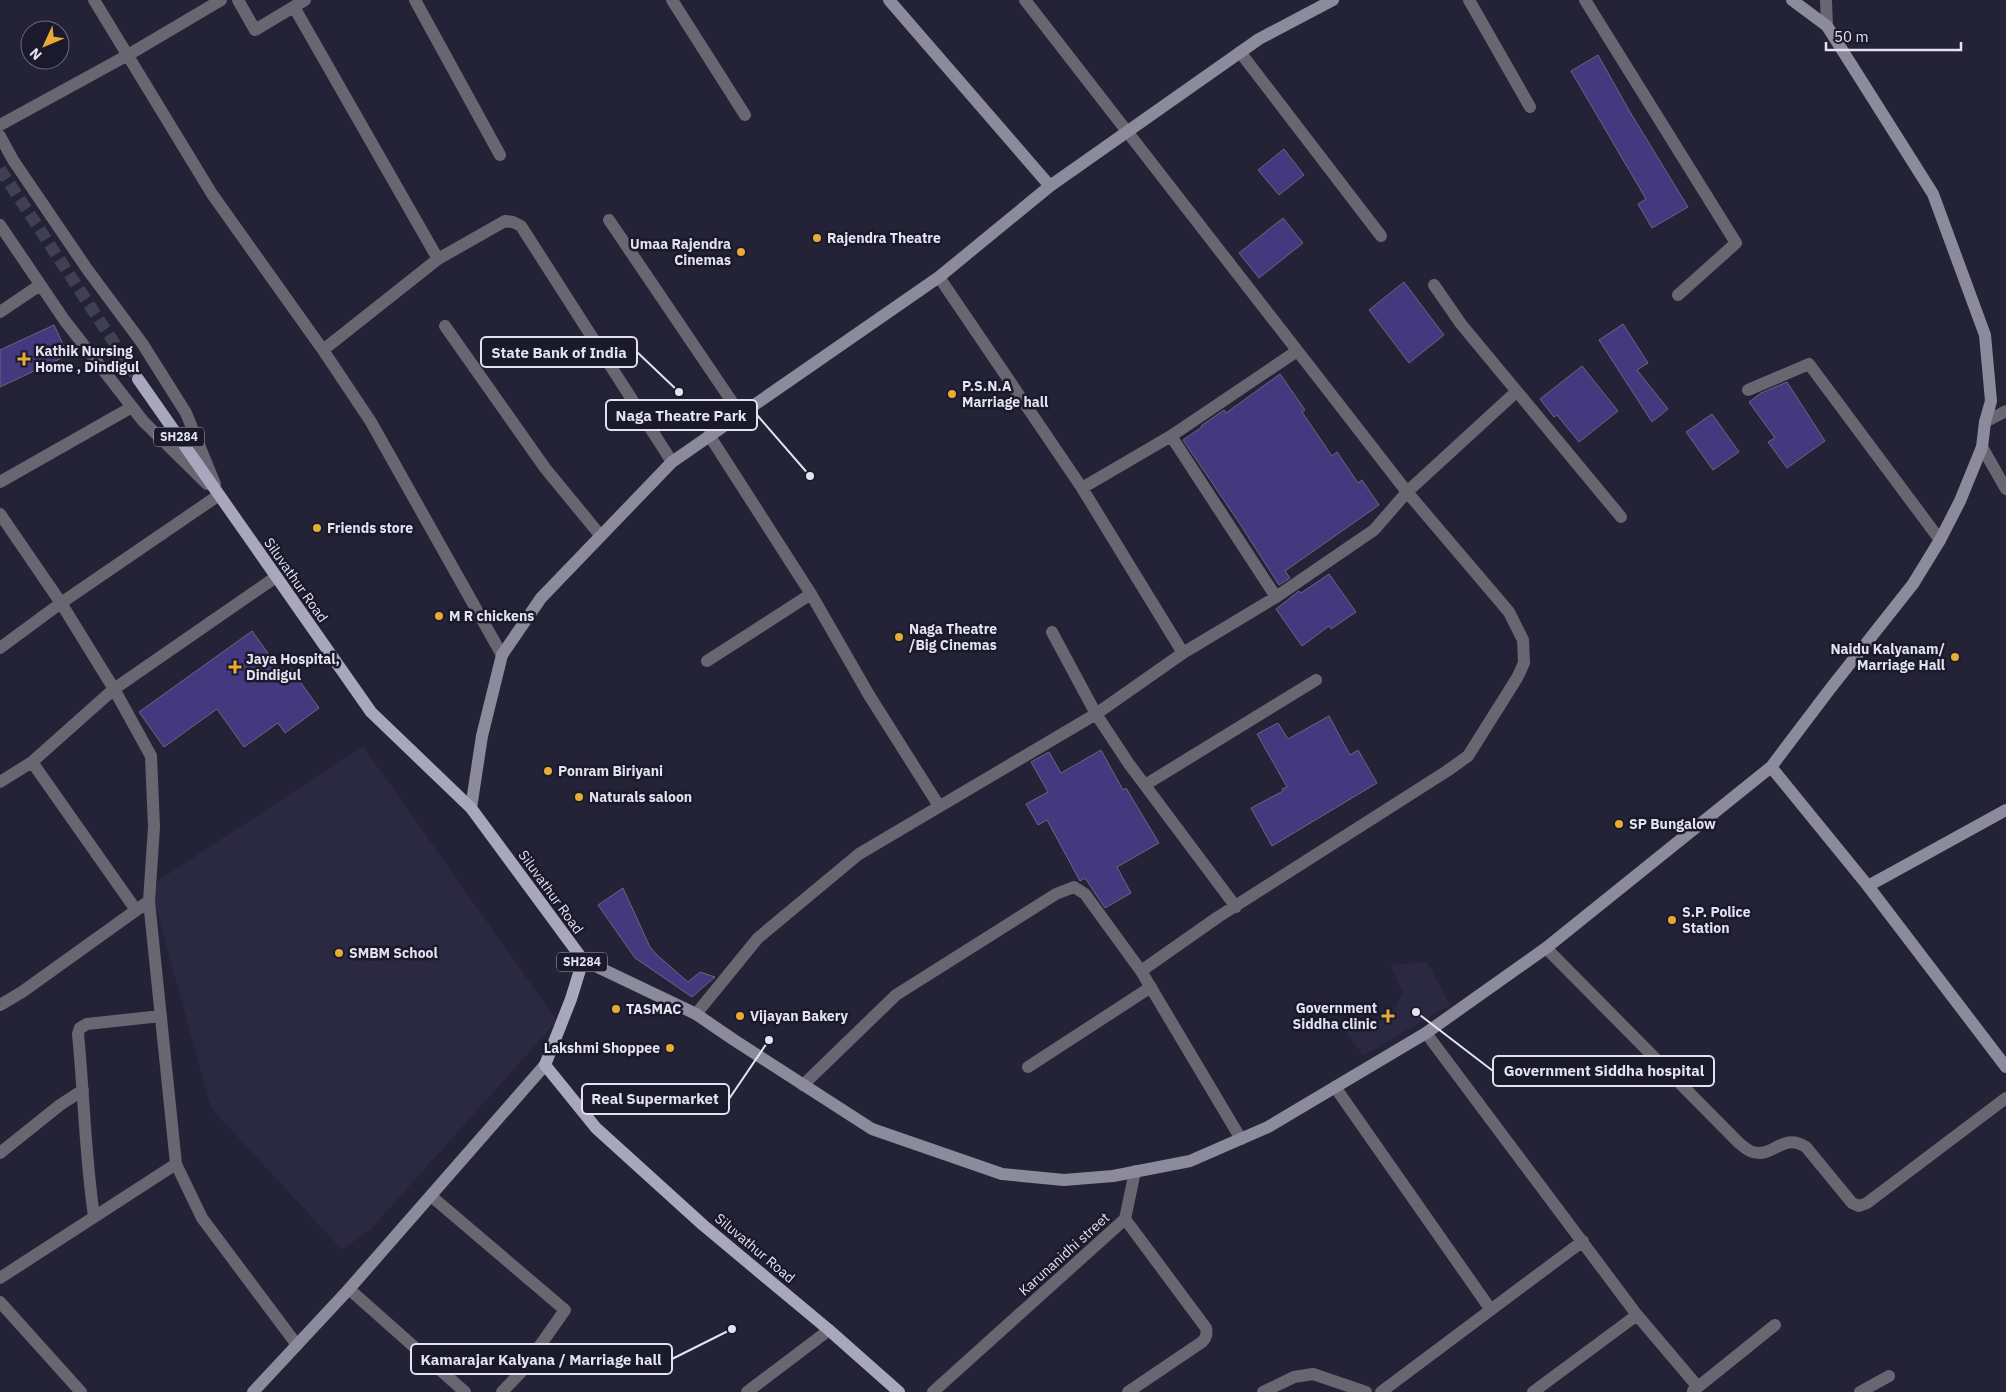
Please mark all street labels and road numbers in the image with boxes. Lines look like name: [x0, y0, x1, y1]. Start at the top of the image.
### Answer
road number: SH284: [154, 428, 204, 447]
street label: Siluvathur Road: [260, 534, 332, 626]
street label: Siluvathur Road: [515, 847, 587, 937]
road number: SH284: [557, 952, 607, 972]
street label: Karunanidhi street: [1015, 1208, 1113, 1299]
street label: Siluvathur Road: [711, 1209, 799, 1287]

